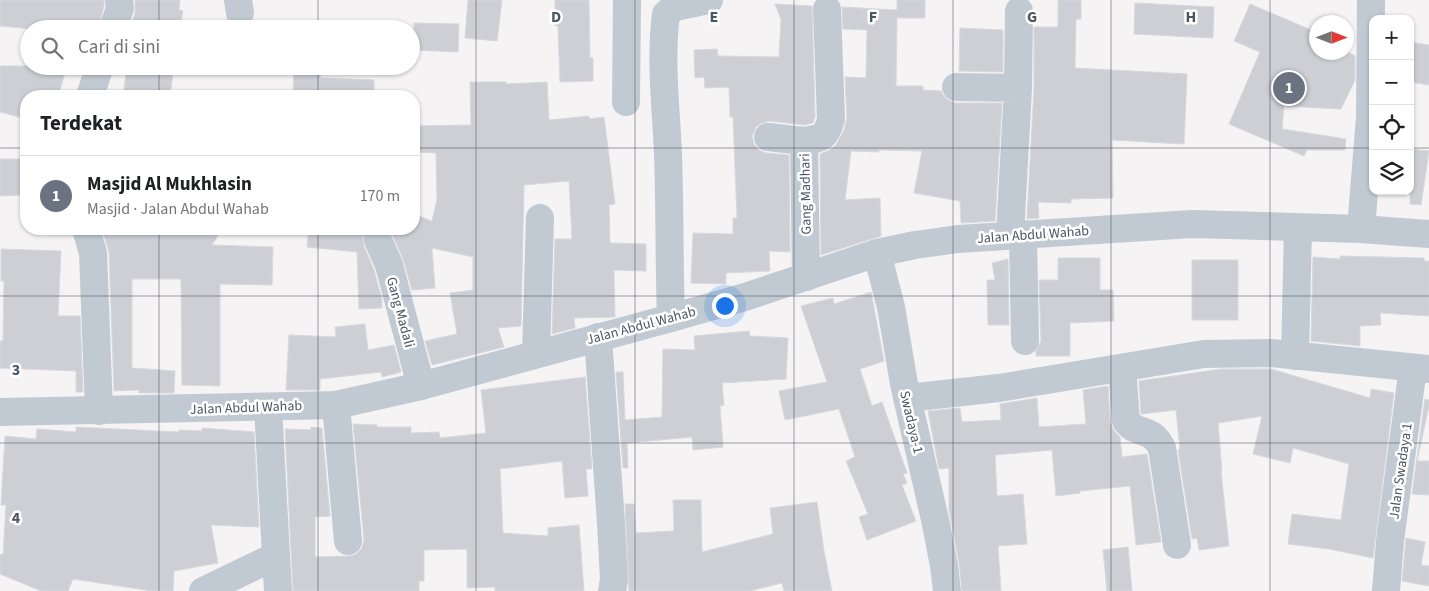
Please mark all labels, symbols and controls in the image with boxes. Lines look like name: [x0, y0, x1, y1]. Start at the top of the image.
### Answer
text: D: [551, 6, 561, 28]
text: E: [710, 6, 718, 28]
text: F: [869, 6, 877, 28]
text: G: [1027, 6, 1037, 28]
text: H: [1186, 6, 1196, 28]
north arrow: [1309, 15, 1354, 60]
map controls: [1369, 15, 1414, 195]
button: +: [1369, 15, 1414, 60]
search box: [20, 20, 420, 75]
icon: search: [38, 34, 66, 62]
text: Cari di sini: [78, 34, 160, 61]
button: −: [1369, 60, 1414, 105]
pin: 1: [1273, 69, 1305, 107]
button: locate: [1369, 105, 1414, 150]
text: Terdekat: [40, 108, 122, 138]
button: layers: [1369, 150, 1414, 195]
street label: Gang Madhari: [795, 153, 817, 235]
text: Masjid Al Mukhlasin: [87, 171, 252, 198]
text: 1: [52, 185, 60, 207]
text: 170 m: [360, 185, 400, 207]
text: Masjid · Jalan Abdul Wahab: [87, 198, 269, 220]
street label: Jalan Abdul Wahab: [976, 221, 1090, 249]
street label: Gang Madali: [381, 275, 419, 350]
your location: [712, 293, 738, 319]
street label: Jalan Abdul Wahab: [584, 302, 698, 350]
text: 3: [12, 359, 20, 381]
street label: Swadaya-1: [894, 389, 928, 456]
street label: Jalan Abdul Wahab: [190, 396, 303, 420]
street label: Jalan Swadaya 1: [1384, 422, 1418, 521]
text: 4: [12, 507, 21, 529]

